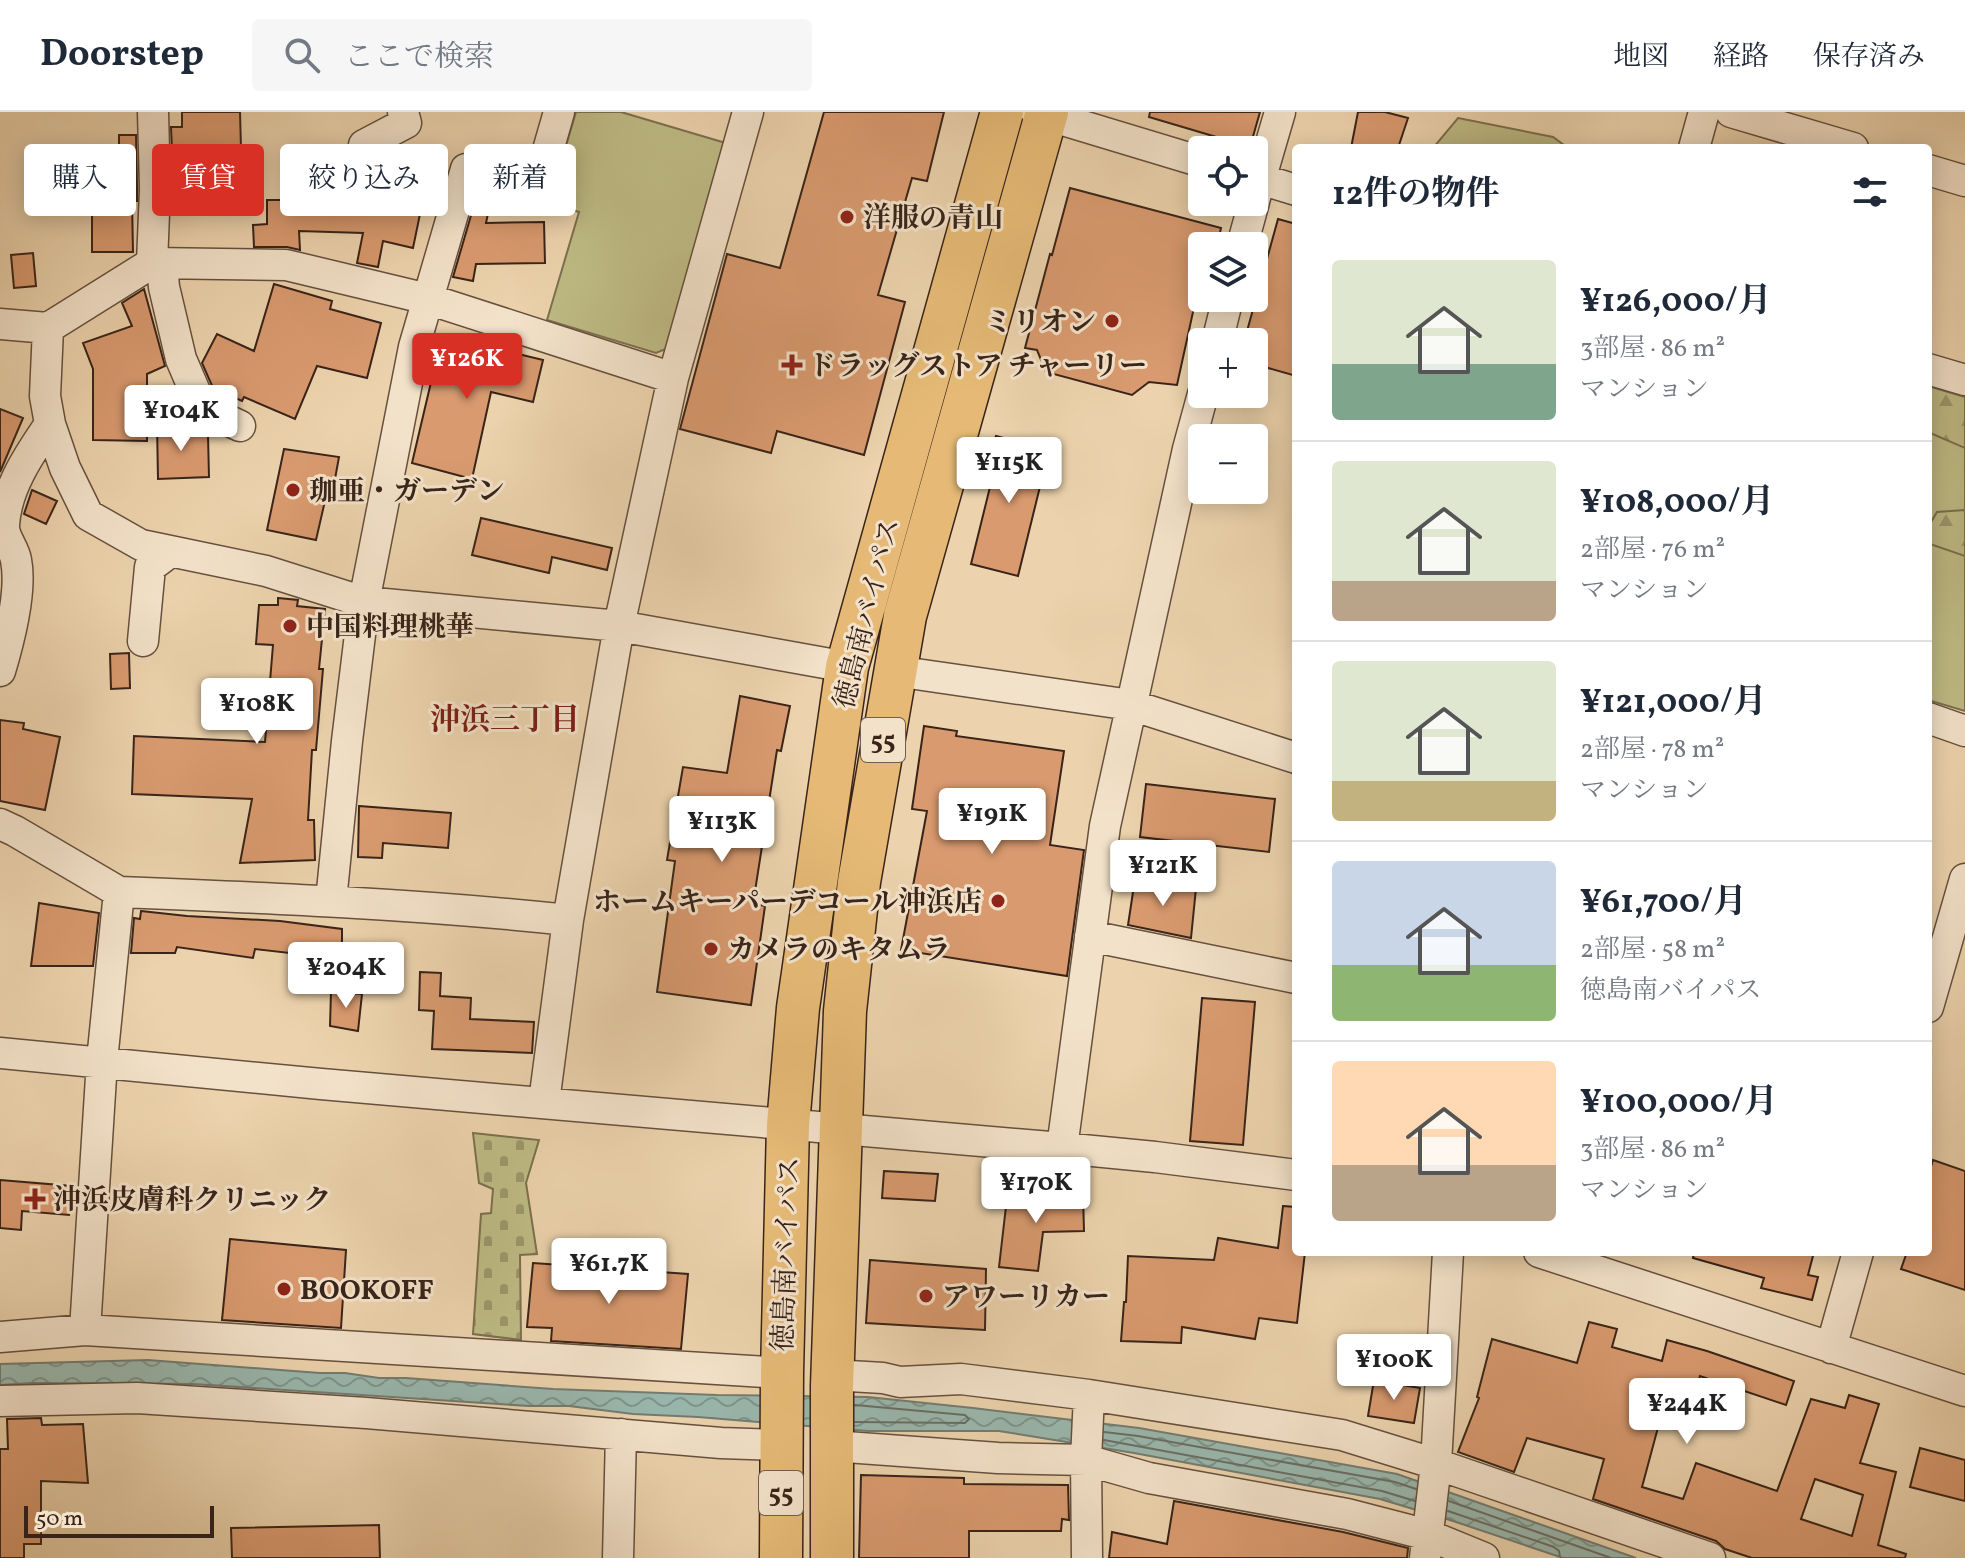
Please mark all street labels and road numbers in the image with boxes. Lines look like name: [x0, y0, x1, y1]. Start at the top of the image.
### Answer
street label: 徳島南バイパス: [826, 514, 911, 713]
road number: 55: [861, 718, 905, 762]
street label: 徳島南バイパス: [765, 1156, 810, 1352]
road number: 55: [759, 1471, 803, 1515]

